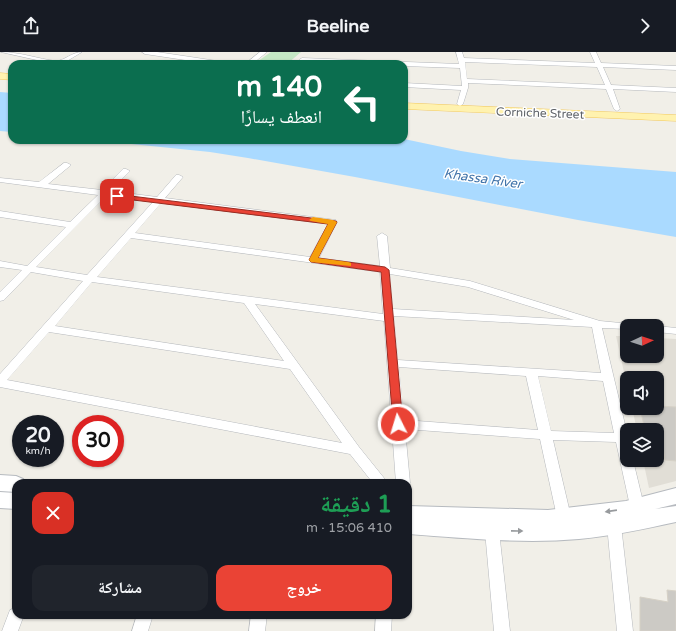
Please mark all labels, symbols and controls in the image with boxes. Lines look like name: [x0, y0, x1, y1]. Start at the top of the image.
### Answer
icon: share: [20, 15, 42, 37]
text: Beeline: [307, 15, 369, 37]
icon: forward: [634, 15, 656, 37]
text: 140 m: [236, 70, 322, 104]
icon: left: [336, 76, 388, 128]
street label: Corniche Street: [496, 104, 585, 122]
text: انعطف يسارًا: [241, 106, 322, 128]
water label: Khassa River: [443, 166, 525, 193]
pin: [100, 179, 134, 213]
icon: arrive: [106, 185, 128, 207]
north arrow: [620, 319, 664, 363]
map controls: [620, 319, 664, 467]
button: sound: [620, 371, 664, 415]
position arrow: [377, 403, 419, 445]
speed limit sign: 30: [72, 415, 124, 467]
button: layers: [620, 423, 664, 467]
text: 20: [25, 424, 51, 448]
text: km/h: [25, 445, 51, 457]
text: 1 دقيقة: [320, 490, 392, 519]
button: close: [32, 492, 74, 534]
one-way arrow: [605, 508, 617, 514]
text: 410 m · 15:06: [306, 520, 392, 536]
one-way arrow: [511, 528, 524, 534]
button: مشاركة: [32, 565, 208, 611]
button: خروج: [216, 565, 392, 611]

